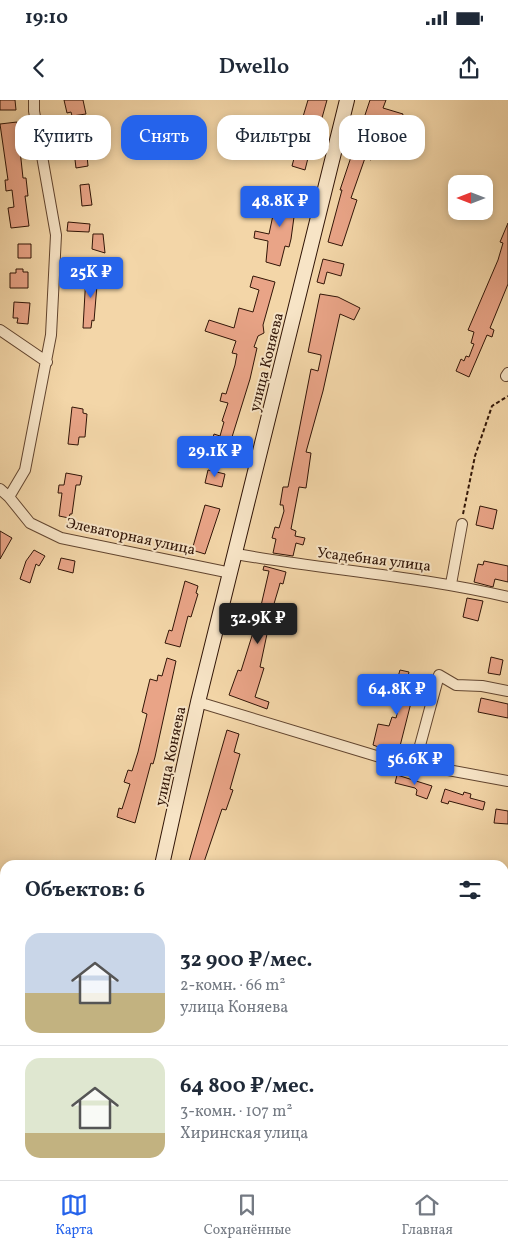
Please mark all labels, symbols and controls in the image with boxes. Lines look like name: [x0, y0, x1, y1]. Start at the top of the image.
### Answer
text: 19:10: [25, 5, 68, 31]
text: Dwello: [219, 52, 289, 83]
icon: back: [25, 54, 53, 82]
icon: share: [455, 54, 483, 82]
chip: Купить: [15, 115, 111, 160]
chip: Снять: [121, 115, 207, 160]
chip: Фильтры: [217, 115, 329, 160]
chip: Новое: [339, 115, 425, 160]
north arrow: [448, 175, 492, 220]
map controls: [448, 175, 493, 220]
pin: 48.8K ₽: [234, 186, 326, 228]
text: 48.8K ₽: [251, 191, 309, 213]
pin: 25K ₽: [56, 256, 126, 299]
text: 25K ₽: [70, 262, 112, 284]
street label: улица Коняева: [245, 311, 290, 414]
pin: 29.1K ₽: [169, 436, 261, 478]
text: 29.1K ₽: [188, 441, 242, 463]
street label: Элеваторная улица: [64, 514, 197, 561]
street label: Усадебная улица: [316, 543, 432, 578]
pin: 32.9K ₽: [212, 602, 304, 645]
text: 32.9K ₽: [230, 608, 286, 630]
pin: 64.8K ₽: [351, 674, 443, 716]
text: 64.8K ₽: [368, 679, 426, 701]
street label: улица Коняева: [151, 705, 192, 808]
pin: 56.6K ₽: [369, 744, 461, 786]
text: 56.6K ₽: [387, 749, 443, 771]
text: Объектов: 6: [25, 876, 145, 905]
icon: filters: [456, 876, 484, 904]
text: 32 900 ₽/мес.: [180, 946, 313, 975]
icon: home: [65, 953, 125, 1013]
text: 2-комн. · 66 m²: [180, 975, 285, 997]
text: улица Коняева: [180, 997, 288, 1019]
text: 64 800 ₽/мес.: [180, 1072, 315, 1101]
icon: home: [65, 1078, 125, 1138]
text: 3-комн. · 107 m²: [180, 1101, 292, 1123]
text: Хиринская улица: [180, 1123, 308, 1145]
tab: Карта: [55, 1191, 93, 1240]
tab: Сохранённые: [204, 1191, 291, 1240]
tab: Главная: [402, 1191, 453, 1240]

